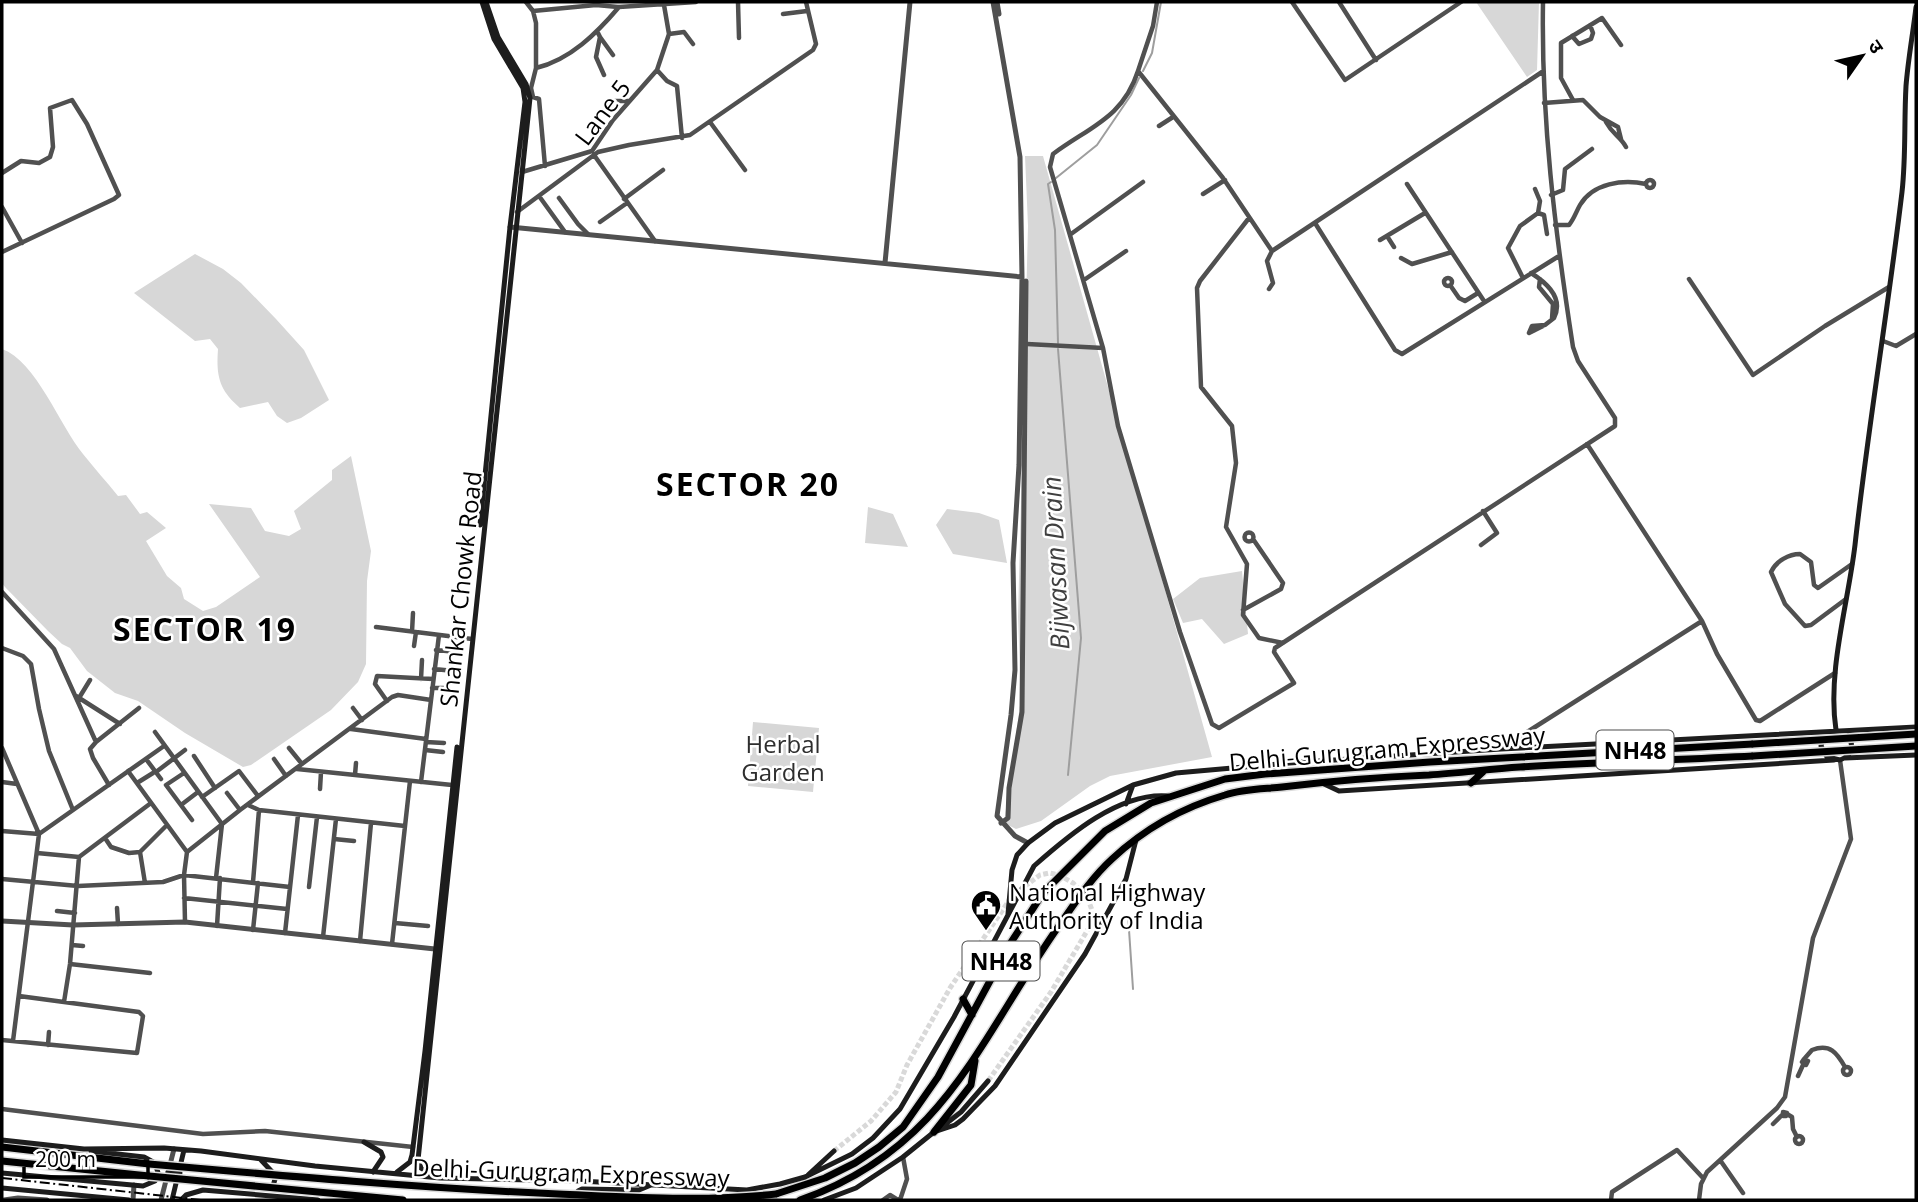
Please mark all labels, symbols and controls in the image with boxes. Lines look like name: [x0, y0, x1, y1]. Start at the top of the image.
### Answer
north arrow: [1827, 21, 1897, 91]
text: उ: [1862, 35, 1890, 59]
street label: Lane 5: [567, 73, 637, 151]
district label: SECTOR 20: [656, 462, 840, 505]
street label: Shankar Chowk Road: [431, 469, 489, 709]
water label: Bijwasan Drain: [1032, 475, 1078, 651]
district label: SECTOR 19: [113, 607, 297, 650]
street label: Delhi-Gurugram Expressway: [1227, 718, 1548, 778]
park label: Herbal Garden: [741, 727, 825, 788]
road number: NH48: [1596, 730, 1674, 770]
place label: National Highway Authority of India: [1009, 875, 1206, 936]
public building icon: National Highway Authority of India: [969, 888, 1003, 932]
road number: NH48: [962, 942, 1040, 980]
scale bar: [24, 1136, 149, 1180]
text: 200 m: [35, 1145, 96, 1173]
street label: Delhi-Gurugram Expressway: [412, 1150, 731, 1194]

